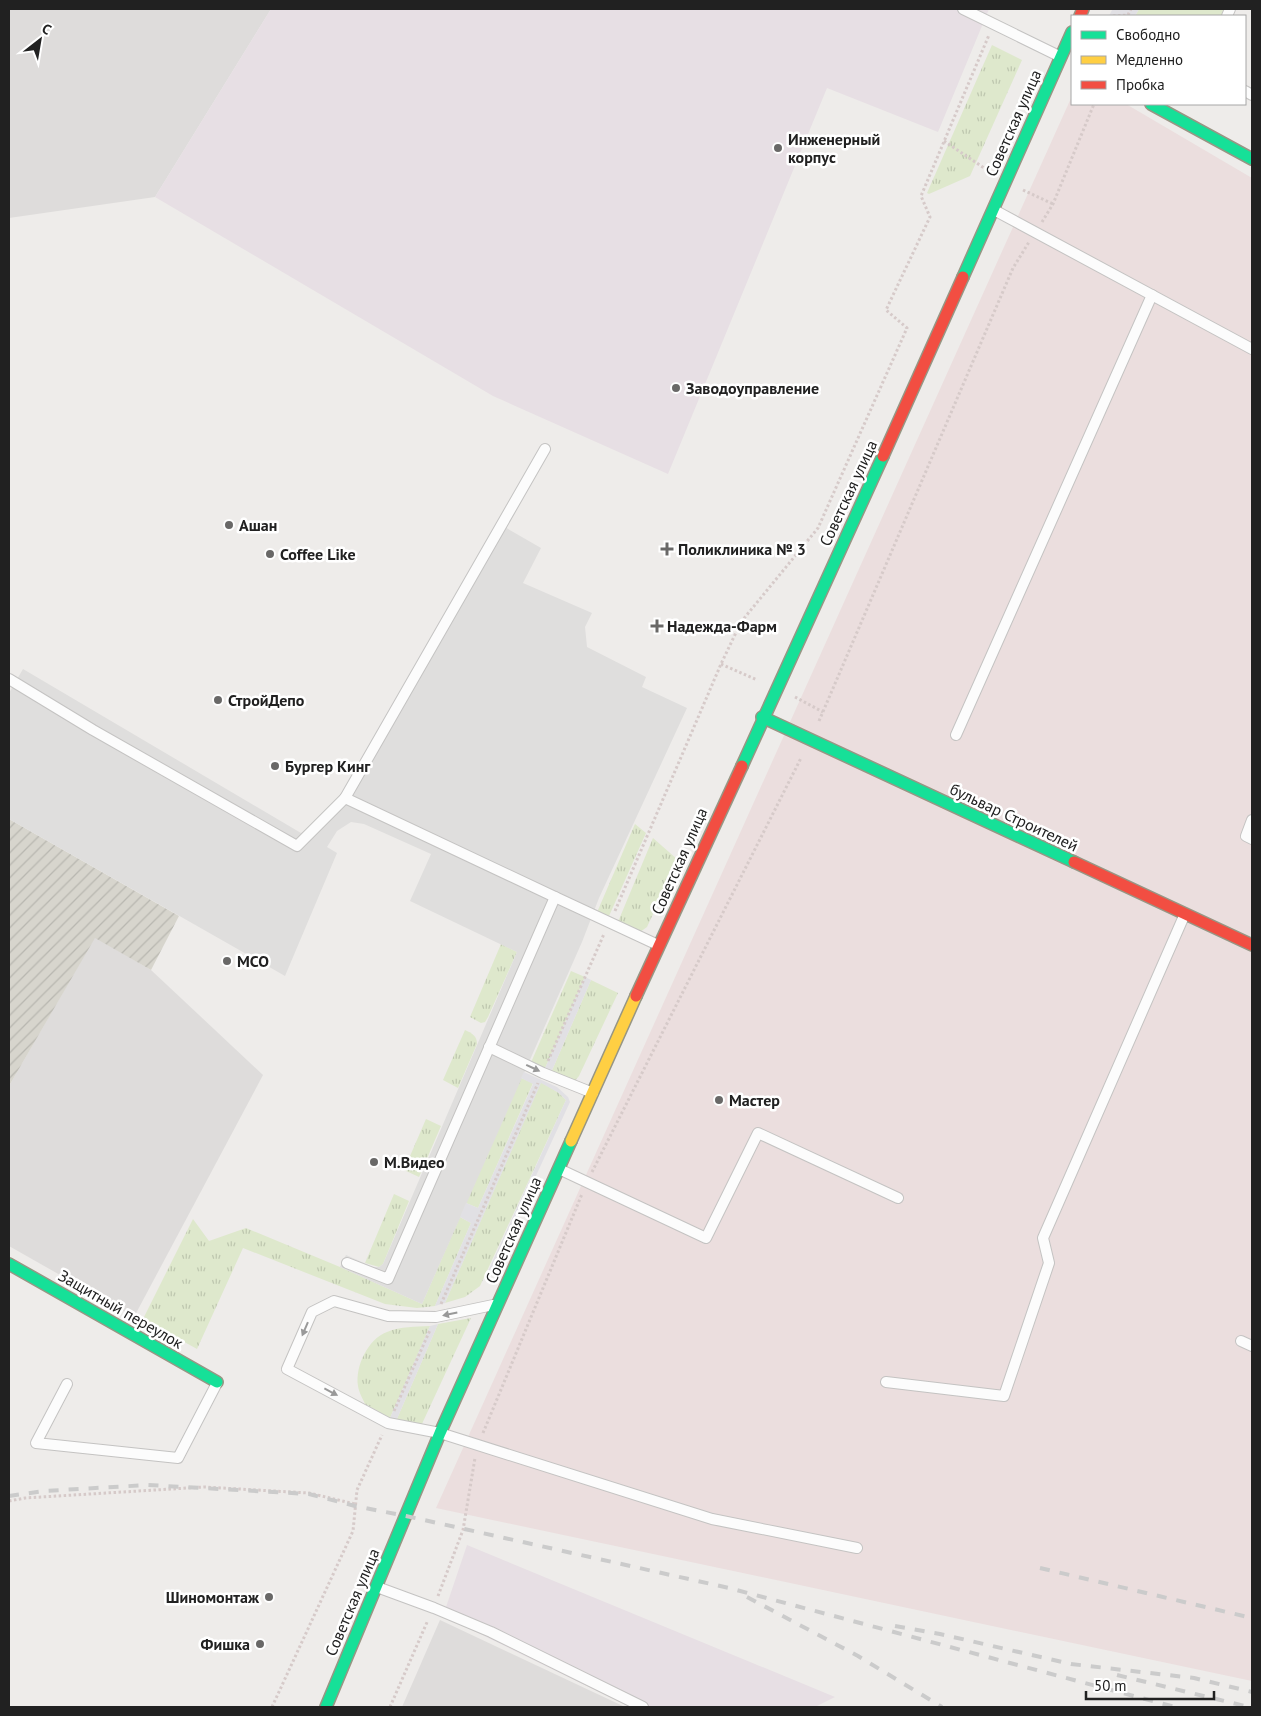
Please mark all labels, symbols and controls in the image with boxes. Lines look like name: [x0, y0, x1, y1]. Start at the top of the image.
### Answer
north arrow: [15, 15, 65, 65]
legend: [1071, 15, 1246, 105]
text: С: [39, 19, 55, 39]
text: Свободно: [1116, 25, 1180, 44]
text: Медленно: [1116, 50, 1183, 69]
street label: Советская улица: [981, 67, 1045, 179]
text: Пробка: [1116, 75, 1165, 94]
place label: Инженерный корпус: [788, 129, 880, 167]
marker: Инженерный корпус: [772, 142, 784, 154]
place label: Заводоуправление: [686, 378, 819, 398]
marker: Заводоуправление: [670, 382, 682, 394]
street label: Советская улица: [815, 437, 881, 549]
place label: Ашан: [239, 515, 277, 535]
marker: Ашан: [223, 519, 235, 531]
place label: Поликлиника № 3: [678, 539, 806, 559]
marker: Поликлиника № 3: [660, 542, 674, 556]
place label: Coffee Like: [280, 544, 356, 564]
marker: Coffee Like: [264, 548, 276, 560]
place label: Надежда-Фарм: [667, 616, 777, 636]
marker: Надежда-Фарм: [651, 620, 663, 632]
place label: СтройДепо: [228, 690, 305, 710]
marker: СтройДепо: [212, 694, 224, 706]
place label: Бургер Кинг: [285, 756, 371, 776]
marker: Бургер Кинг: [269, 760, 281, 772]
street label: бульвар Строителей: [947, 779, 1081, 855]
street label: Советская улица: [647, 805, 711, 917]
place label: МСО: [237, 951, 269, 971]
marker: МСО: [221, 955, 233, 967]
one-way arrow: [526, 1064, 540, 1072]
place label: Мастер: [729, 1090, 780, 1110]
marker: Мастер: [713, 1094, 725, 1106]
place label: М.Видео: [384, 1152, 445, 1172]
marker: М.Видео: [368, 1156, 380, 1168]
street label: Советская улица: [481, 1174, 545, 1286]
street label: Защитный переулок: [55, 1265, 187, 1353]
one-way arrow: [443, 1310, 458, 1318]
one-way arrow: [300, 1322, 308, 1337]
one-way arrow: [323, 1388, 338, 1396]
street label: Советская улица: [320, 1545, 384, 1659]
place label: Шиномонтаж: [166, 1587, 260, 1607]
marker: Шиномонтаж: [263, 1591, 275, 1603]
place label: Фишка: [201, 1634, 250, 1654]
marker: Фишка: [254, 1638, 266, 1650]
scale bar: [1086, 1668, 1214, 1700]
text: 50 m: [1094, 1676, 1127, 1695]

